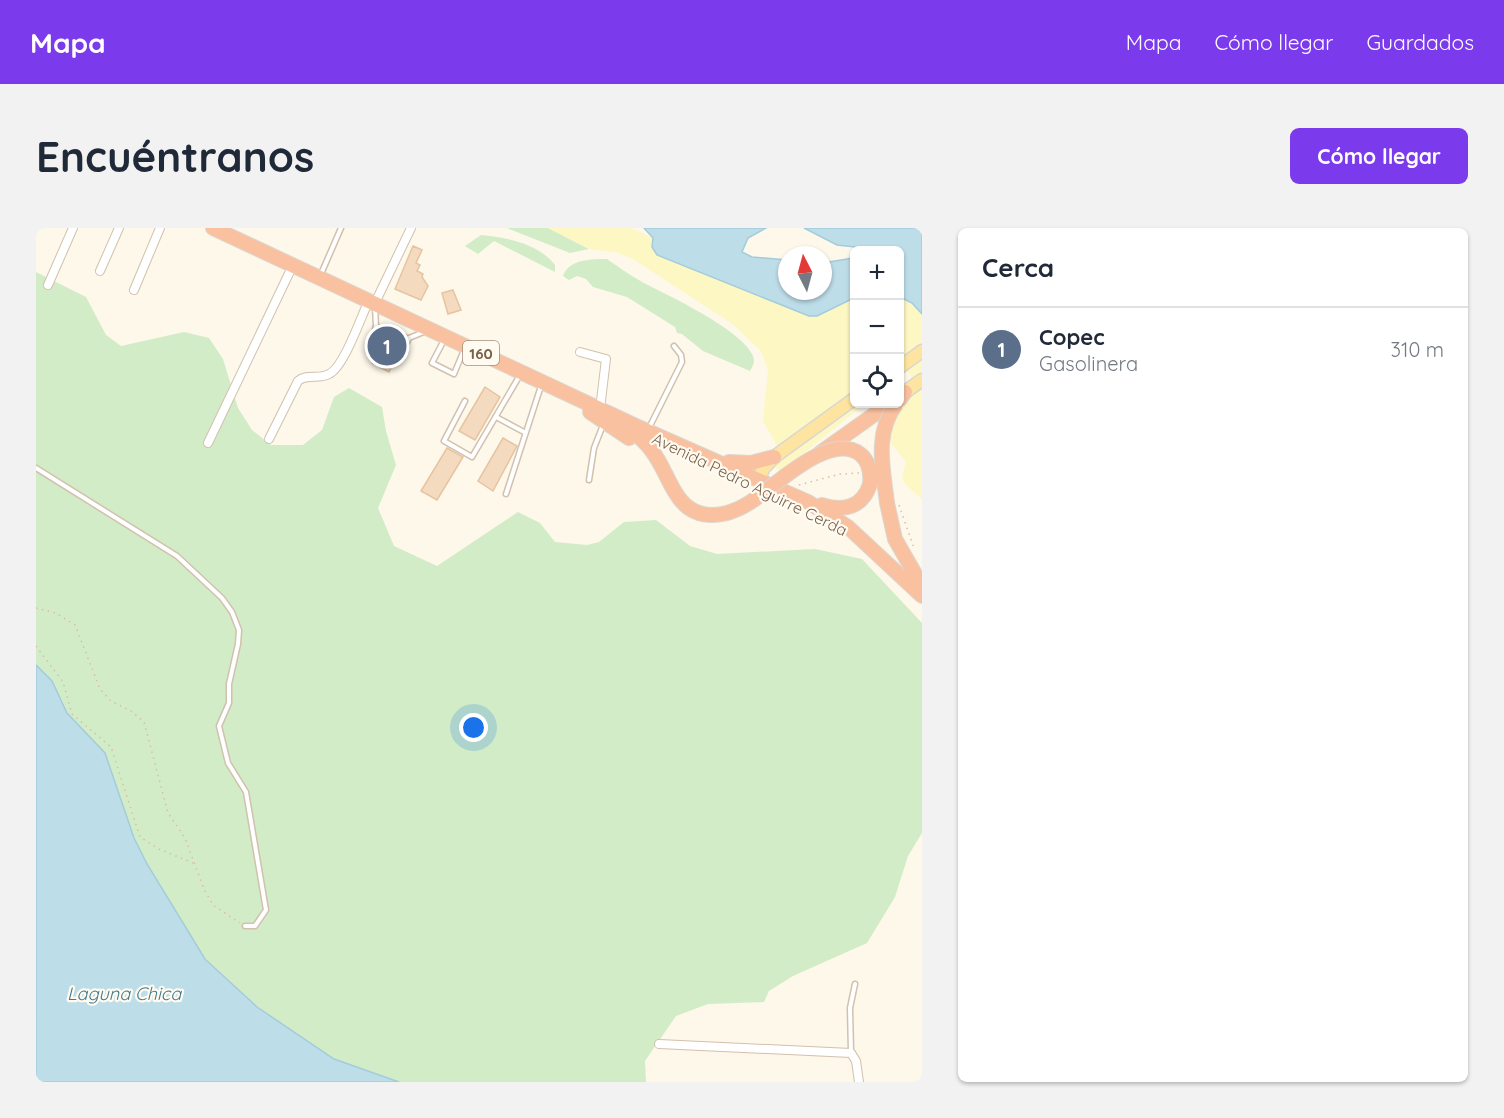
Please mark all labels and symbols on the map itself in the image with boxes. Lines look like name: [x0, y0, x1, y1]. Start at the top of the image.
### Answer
north arrow: [778, 246, 832, 300]
pin: 1: [368, 324, 406, 368]
road number: 160: [463, 341, 499, 365]
street label: Avenida Pedro Aguirre Cerda: [649, 428, 851, 540]
your location: [459, 713, 488, 742]
water label: Laguna Chica: [67, 982, 182, 1005]

